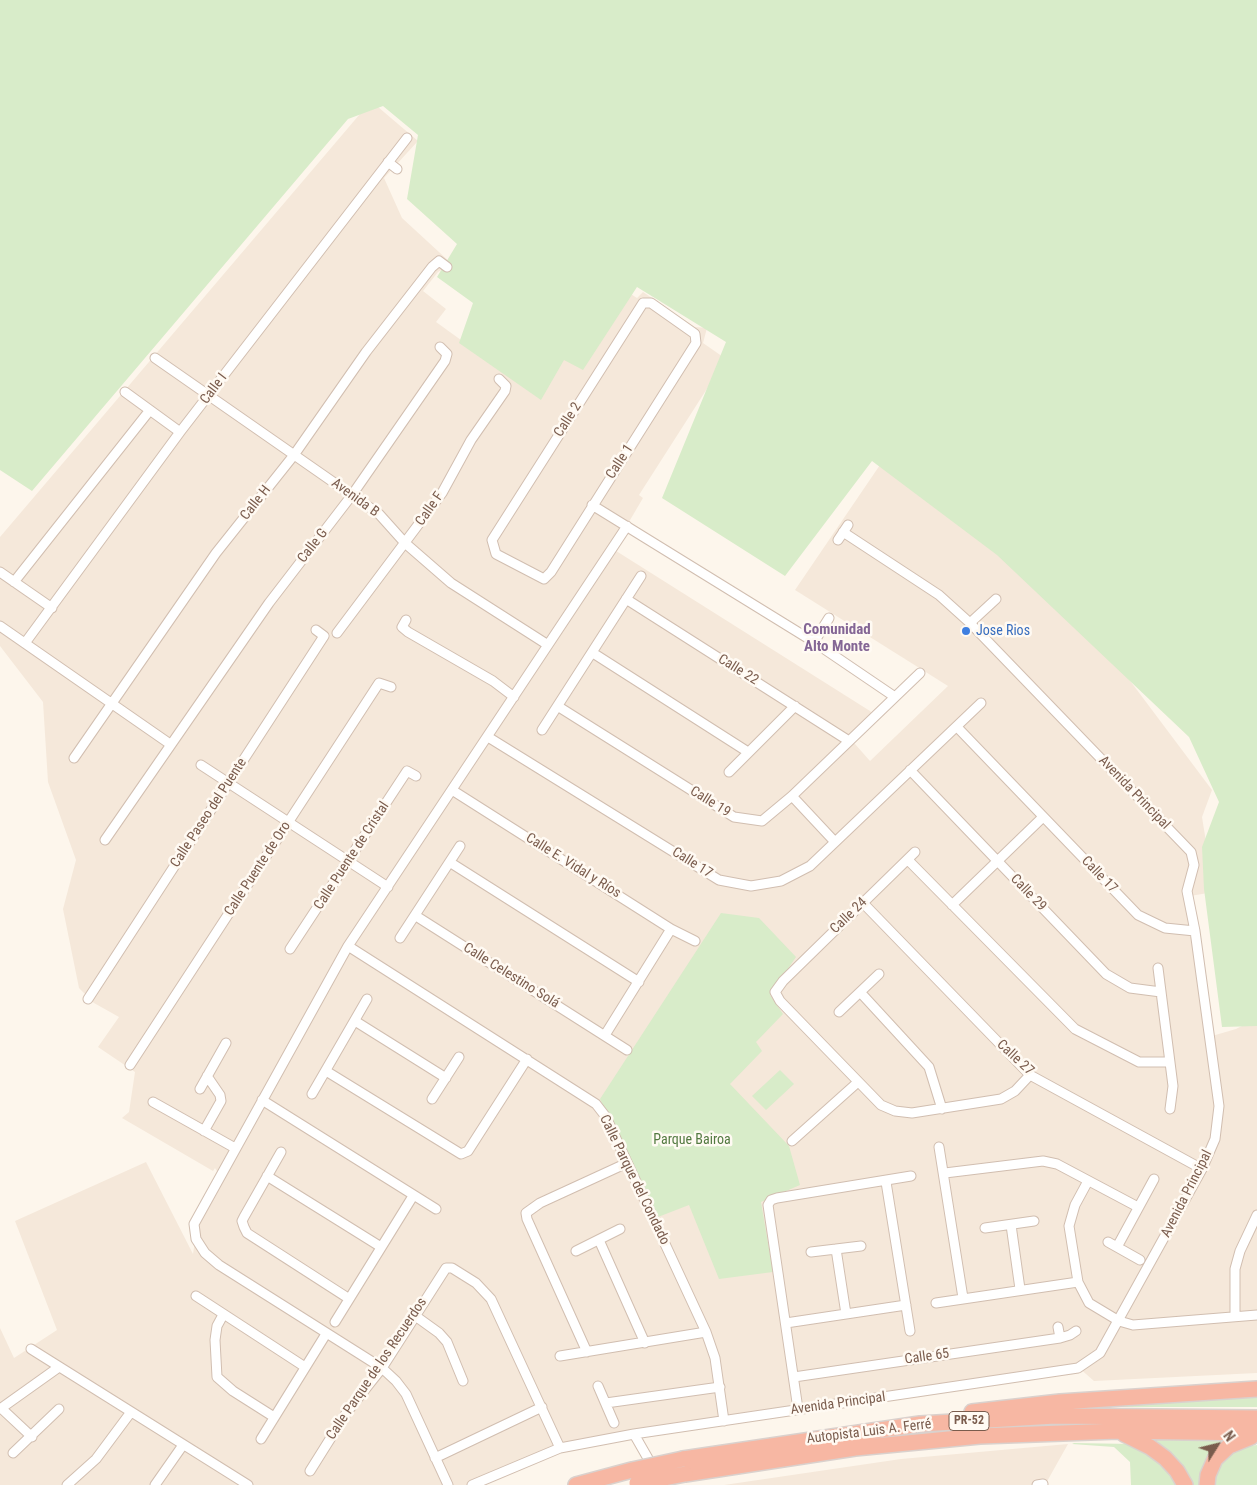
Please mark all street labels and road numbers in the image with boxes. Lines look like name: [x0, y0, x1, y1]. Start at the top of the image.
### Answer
street label: Calle I: [197, 370, 231, 408]
street label: Calle 2: [551, 400, 585, 440]
street label: Calle 1: [603, 442, 637, 482]
street label: Avenida B: [328, 475, 382, 521]
street label: Calle H: [237, 482, 275, 524]
street label: Calle F: [412, 489, 448, 529]
street label: Calle G: [294, 525, 332, 567]
street label: Calle 22: [715, 651, 761, 689]
street label: Avenida Principal: [1095, 753, 1173, 833]
street label: Calle Paseo del Puente: [167, 755, 251, 871]
street label: Calle 19: [687, 783, 733, 821]
street label: Calle Puente de Cristal: [311, 799, 393, 913]
street label: Calle Puente de Oro: [221, 819, 295, 919]
street label: Calle E. Vidal y Ríos: [522, 830, 624, 902]
street label: Calle 17: [669, 844, 715, 882]
street label: Calle 17: [1077, 853, 1121, 897]
street label: Calle 29: [1006, 871, 1050, 915]
street label: Calle 24: [827, 894, 871, 938]
street label: Calle Celestino Solá: [460, 940, 562, 1012]
street label: Calle 27: [993, 1037, 1037, 1079]
street label: Calle Parque del Condado: [595, 1112, 673, 1248]
street label: Avenida Principal: [1158, 1148, 1216, 1240]
street label: Calle Parque de los Recuerdos: [323, 1295, 431, 1443]
street label: Calle 65: [904, 1346, 950, 1368]
street label: Avenida Principal: [790, 1389, 886, 1419]
road number: PR-52: [949, 1412, 989, 1430]
street label: Autopista Luis A. Ferré: [806, 1416, 932, 1448]

